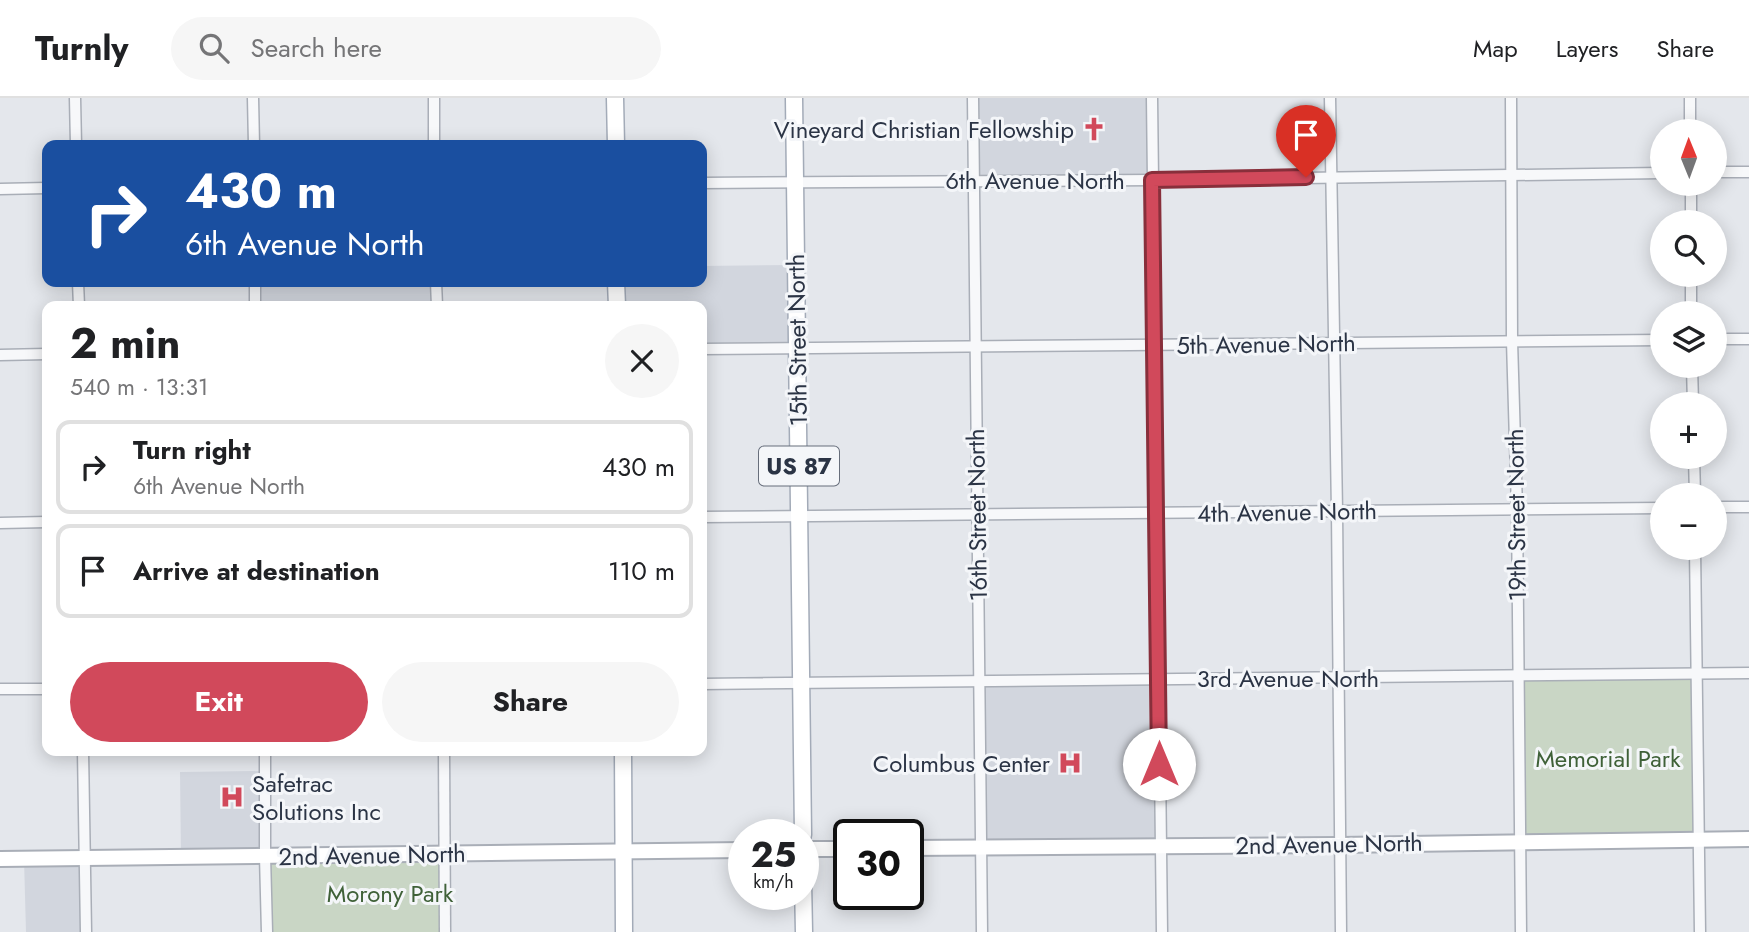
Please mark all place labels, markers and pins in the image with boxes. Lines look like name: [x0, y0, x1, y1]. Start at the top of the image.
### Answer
pin: [1276, 105, 1336, 177]
place label: Vineyard Christian Fellowship: [774, 112, 1074, 147]
church icon: Vineyard Christian Fellowship: [1080, 115, 1108, 143]
place label: Columbus Center: [873, 746, 1051, 781]
hospital icon: Columbus Center: [1056, 749, 1084, 777]
place label: Safetrac Solutions Inc: [252, 766, 381, 829]
hospital icon: Safetrac Solutions Inc: [218, 783, 246, 811]

